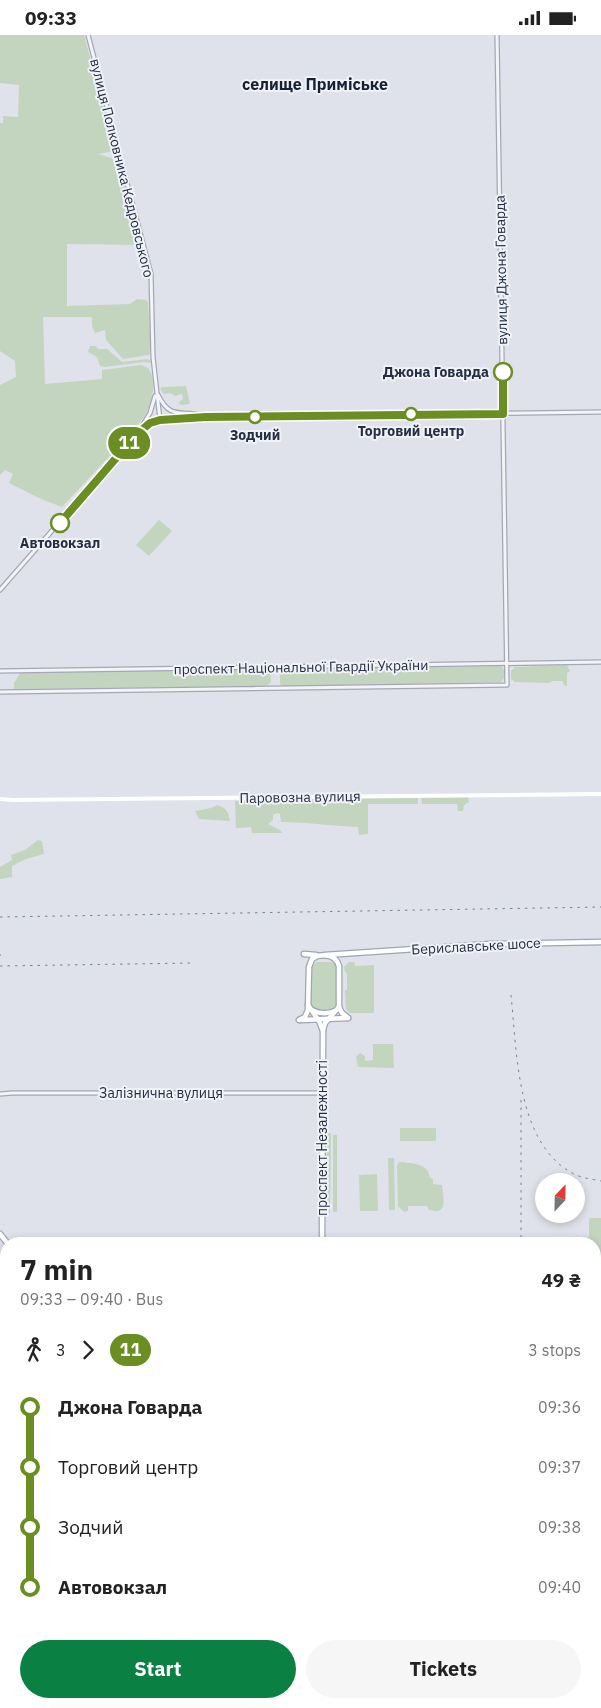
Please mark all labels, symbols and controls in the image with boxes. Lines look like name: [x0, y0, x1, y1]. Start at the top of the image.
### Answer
text: 09:33: [25, 6, 77, 30]
street label: вулиця Полковника Кедровського: [86, 57, 158, 280]
district label: селище Приміське: [242, 74, 388, 94]
street label: вулиця Джона Говарда: [491, 194, 511, 345]
marker: Джона Говарда: [493, 362, 513, 382]
place label: Джона Говарда: [383, 363, 489, 381]
marker: Торговий центр: [404, 407, 418, 421]
marker: Зодчий: [248, 410, 262, 424]
place label: Торговий центр: [358, 422, 464, 440]
place label: Зодчий: [230, 426, 280, 444]
line badge: 11: [106, 427, 152, 459]
text: 11: [118, 431, 140, 454]
marker: Автовокзал: [50, 513, 70, 533]
place label: Автовокзал: [20, 534, 100, 552]
street label: проспект Національної Гвардії України: [173, 656, 429, 678]
street label: Паровозна вулиця: [239, 787, 361, 807]
street label: Бериславське шосе: [411, 934, 542, 958]
street label: проспект Незалежності: [313, 1060, 331, 1216]
street label: Залізнична вулиця: [99, 1084, 223, 1102]
north arrow: [535, 1173, 585, 1223]
map controls: [535, 1173, 585, 1223]
text: 7 min: [20, 1251, 93, 1288]
text: 49 ₴: [541, 1268, 581, 1292]
text: 09:33 – 09:40 · Bus: [20, 1289, 163, 1309]
icon: walk: [20, 1336, 48, 1364]
icon: forward: [74, 1336, 102, 1364]
text: 11: [120, 1338, 141, 1361]
text: 3: [56, 1340, 66, 1360]
text: 3 stops: [528, 1340, 581, 1360]
text: Джона Говарда: [58, 1395, 202, 1419]
text: 09:36: [538, 1397, 581, 1417]
text: Торговий центр: [58, 1455, 198, 1479]
text: 09:37: [538, 1457, 581, 1477]
text: Зодчий: [58, 1515, 123, 1539]
text: 09:38: [538, 1517, 581, 1537]
text: Автовокзал: [58, 1575, 167, 1599]
text: 09:40: [538, 1577, 581, 1597]
button: Start: [20, 1640, 296, 1698]
button: Tickets: [306, 1640, 581, 1698]

